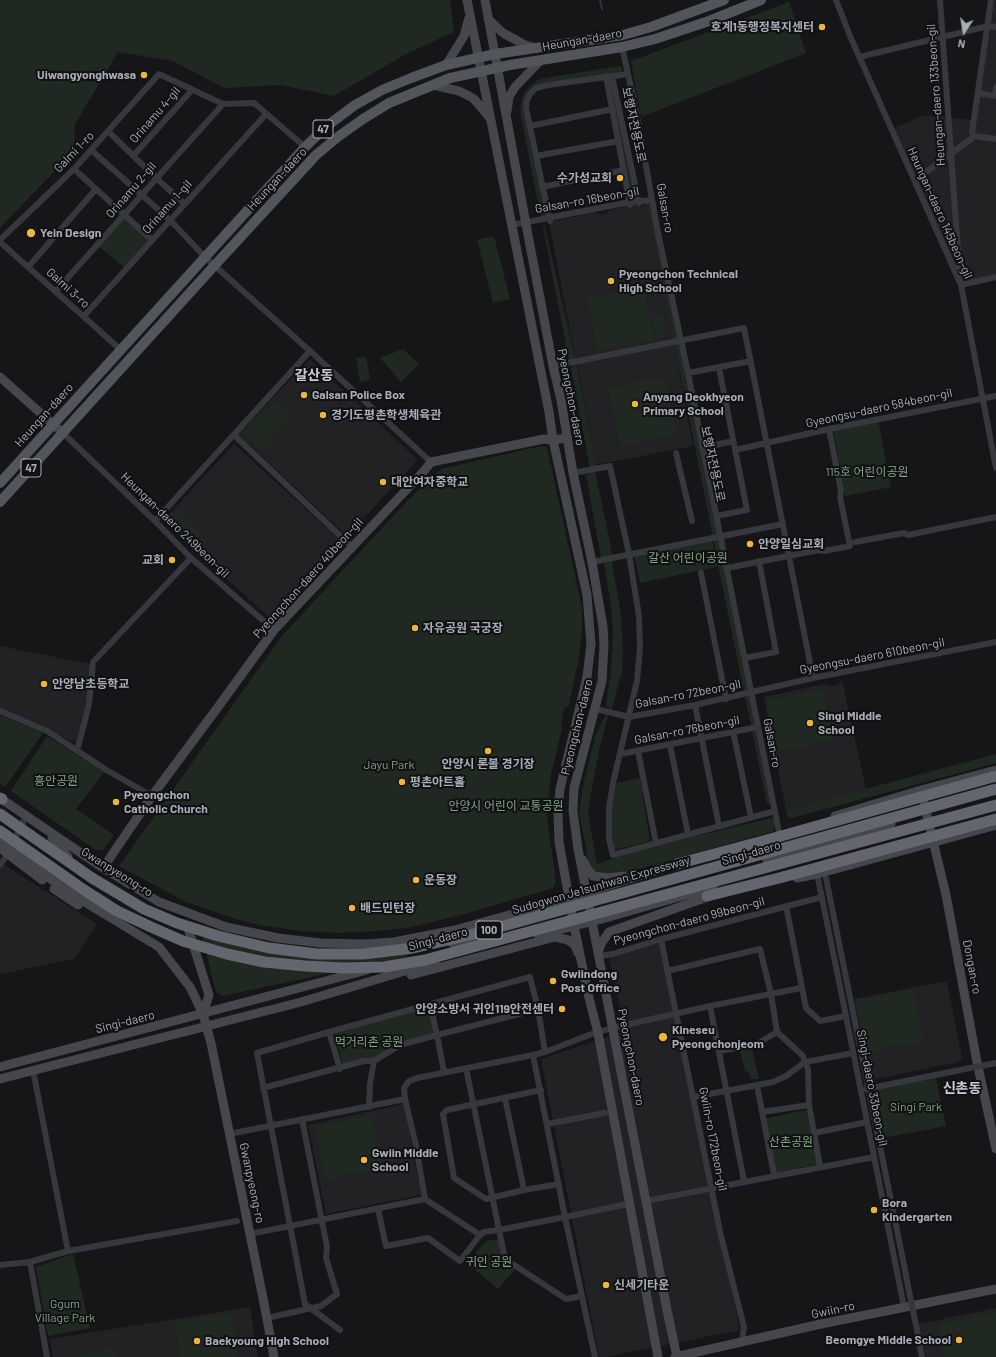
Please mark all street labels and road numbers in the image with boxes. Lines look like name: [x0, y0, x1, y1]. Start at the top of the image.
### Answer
street label: Heungan-daero 133beon-gil: [924, 23, 948, 167]
street label: Heungan-daero: [541, 26, 623, 54]
street label: Orinamu 4-gil: [127, 84, 183, 146]
street label: 보행자전용도로: [619, 86, 649, 164]
road number: 47: [313, 120, 333, 138]
street label: Galmi 1-ro: [51, 129, 97, 175]
street label: Heungan-daero: [244, 145, 310, 213]
street label: Heungan-daero 145beon-gil: [904, 145, 976, 281]
street label: Orinamu 2-gil: [103, 159, 159, 221]
street label: Orinamu 1-gil: [139, 177, 195, 237]
street label: Galsan-ro: [654, 182, 676, 234]
street label: Galsan-ro 16beon-gil: [534, 184, 640, 216]
street label: Galmi 3-ro: [43, 265, 93, 311]
street label: Pyeongchon-daero: [555, 347, 587, 447]
street label: Heungan-daero: [12, 380, 76, 450]
street label: Gyeongsu-daero 584beon-gil: [804, 385, 954, 431]
street label: 보행자전용도로: [698, 425, 728, 503]
road number: 47: [21, 459, 41, 477]
street label: Heungan-daero 249beon-gil: [118, 469, 232, 581]
street label: Pyeongchon-daero 40beon-gil: [250, 515, 366, 641]
street label: Gyeongsu-daero 610beon-gil: [798, 635, 946, 677]
street label: Pyeongchon-daero: [558, 677, 596, 777]
street label: Galsan-ro 72beon-gil: [634, 677, 742, 711]
street label: Galsan-ro 76beon-gil: [633, 713, 741, 747]
street label: Galsan-ro: [760, 717, 784, 769]
street label: Singi-daero: [720, 838, 782, 868]
street label: Gwanpyeong-ro: [79, 844, 155, 900]
street label: Sudogwon Je1sunhwan Expressway: [510, 853, 692, 917]
street label: Pyeongchon-daero 99beon-gil: [612, 894, 766, 948]
road number: 100: [476, 921, 502, 939]
street label: Singi-daero: [407, 924, 469, 954]
street label: Dongan-ro: [960, 939, 984, 995]
street label: Pyeongchon-daero: [615, 1007, 647, 1107]
street label: Singi-daero: [94, 1008, 156, 1036]
street label: Singi-daero 33beon-gil: [854, 1029, 890, 1147]
street label: Gwiin-ro 172beon-gil: [696, 1086, 730, 1192]
street label: Gwanpyeong-ro: [236, 1142, 268, 1224]
street label: Gwiin-ro: [810, 1298, 856, 1322]

